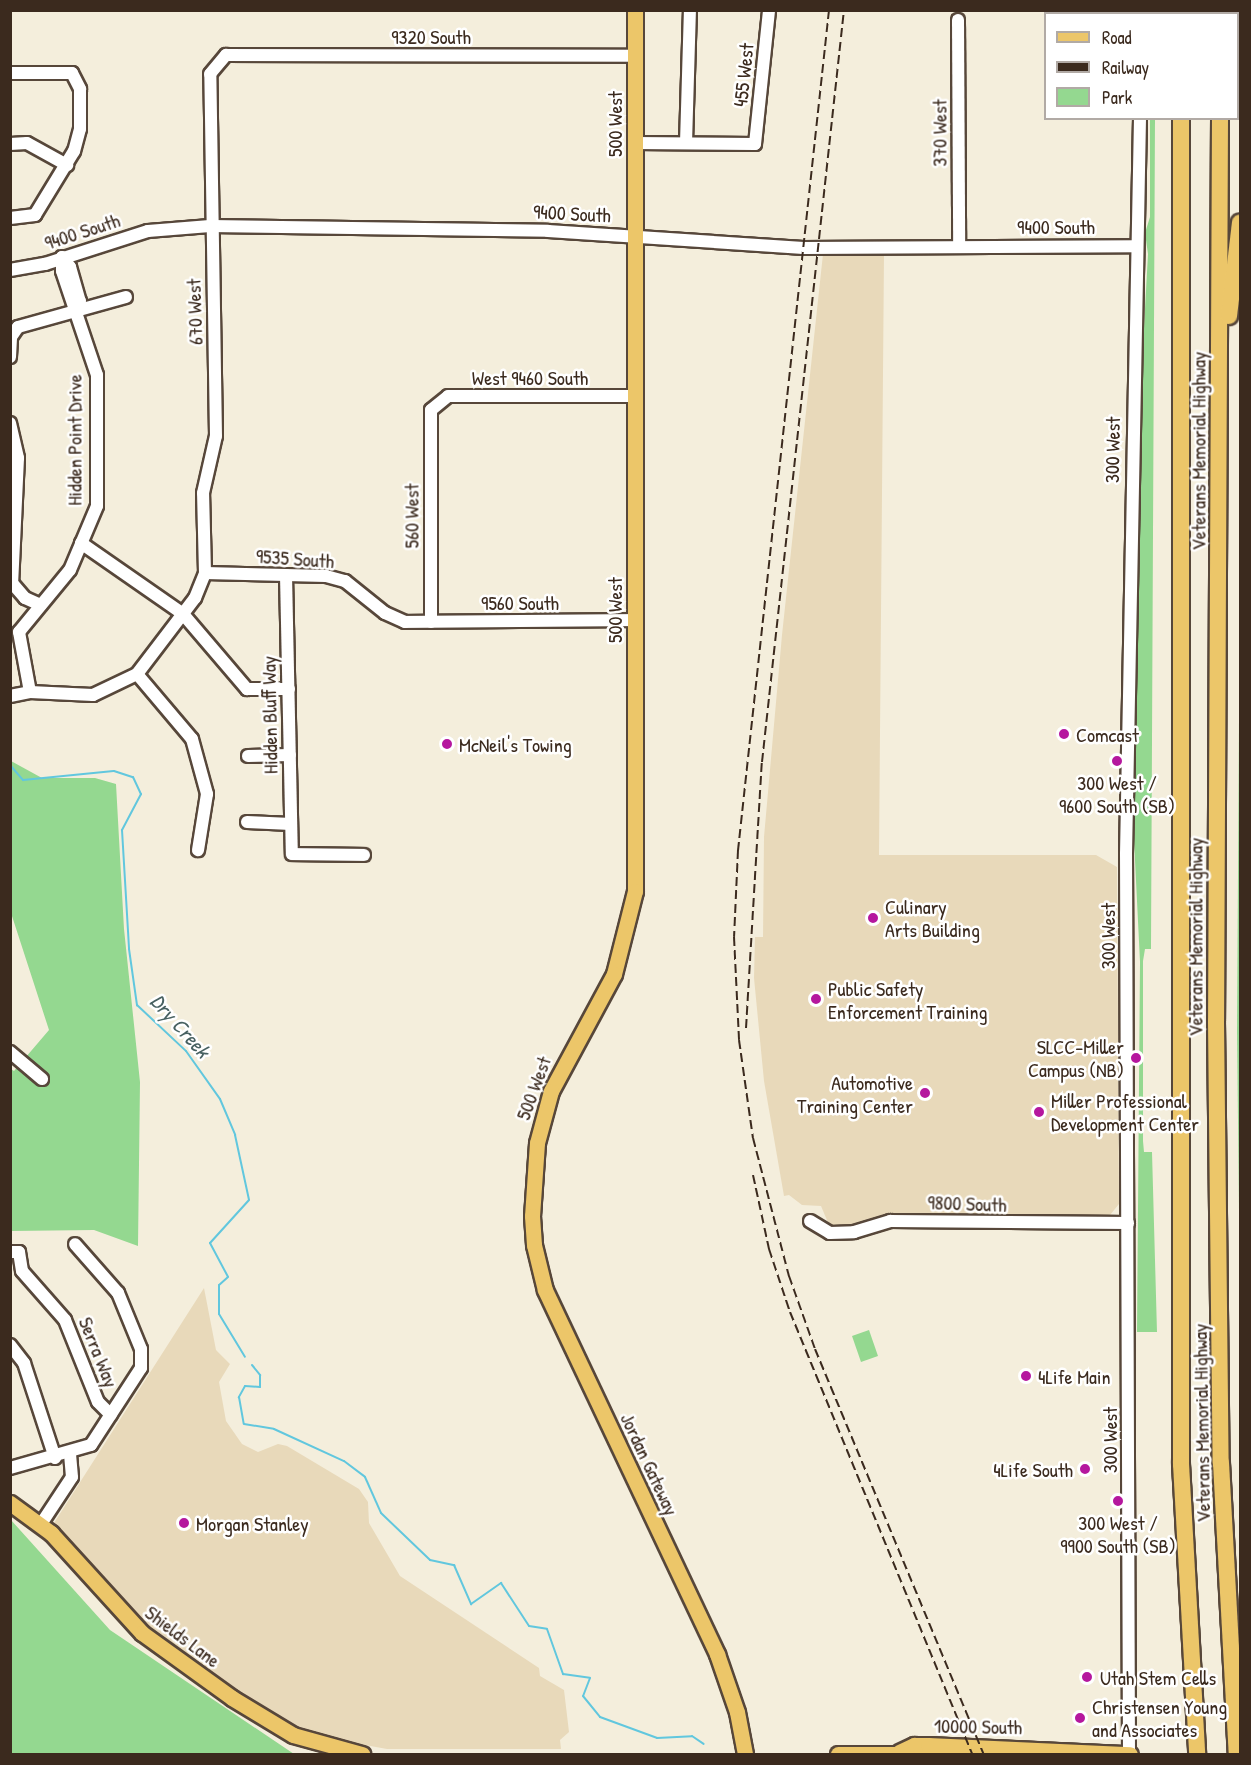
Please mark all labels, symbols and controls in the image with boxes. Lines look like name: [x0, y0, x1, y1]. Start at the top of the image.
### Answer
legend: [1044, 12, 1239, 120]
street label: 9320 South: [391, 24, 471, 48]
text: Road: [1102, 25, 1132, 50]
street label: 455 West: [728, 42, 758, 108]
text: Railway: [1102, 55, 1149, 80]
text: Park: [1102, 85, 1132, 110]
street label: 500 West: [602, 91, 626, 157]
street label: 370 West: [927, 99, 951, 167]
street label: 9400 South: [532, 199, 612, 227]
street label: 9400 South: [41, 208, 123, 254]
street label: 9400 South: [1017, 214, 1095, 238]
street label: 670 West: [181, 278, 207, 346]
street label: Veterans Memorial Highway: [1186, 351, 1210, 551]
street label: West 9460 South: [472, 365, 588, 389]
street label: Hidden Point Drive: [62, 374, 86, 506]
street label: 300 West: [1099, 417, 1125, 483]
street label: 560 West: [399, 484, 423, 548]
street label: 9535 South: [255, 543, 335, 573]
street label: 500 West: [602, 577, 626, 643]
street label: 9560 South: [481, 590, 559, 614]
street label: Hidden Bluff Way: [256, 656, 282, 774]
place label: Comcast: [1076, 722, 1139, 746]
marker: Comcast: [1057, 727, 1071, 741]
place label: McNeil's Towing: [459, 732, 572, 756]
marker: McNeil's Towing: [440, 737, 454, 751]
marker: 300 West / 9600 South (SB): [1110, 754, 1124, 768]
place label: 300 West / 9600 South (SB): [1059, 770, 1175, 817]
street label: Veterans Memorial Highway: [1183, 837, 1207, 1037]
place label: Culinary Arts Building: [885, 894, 980, 941]
street label: 300 West: [1095, 903, 1119, 969]
marker: Culinary Arts Building: [866, 911, 880, 925]
place label: Public Safety Enforcement Training: [828, 976, 987, 1023]
water label: Dry Creek: [145, 989, 215, 1063]
marker: Public Safety Enforcement Training: [809, 992, 823, 1006]
place label: SLCC-Miller Campus (NB): [1028, 1034, 1124, 1081]
marker: SLCC-Miller Campus (NB): [1129, 1051, 1143, 1065]
street label: 500 West: [510, 1053, 556, 1123]
place label: Automotive Training Center: [797, 1070, 913, 1117]
marker: Automotive Training Center: [918, 1086, 932, 1100]
place label: Miller Professional Development Center: [1051, 1088, 1199, 1135]
marker: Miller Professional Development Center: [1032, 1105, 1046, 1119]
street label: 9800 South: [927, 1190, 1007, 1216]
street label: Serra Way: [74, 1313, 124, 1391]
street label: Veterans Memorial Highway: [1187, 1323, 1215, 1523]
place label: 4Life Main: [1038, 1364, 1110, 1388]
marker: 4Life Main: [1019, 1369, 1033, 1383]
street label: 300 West: [1097, 1407, 1121, 1473]
street label: Jordan Gateway: [616, 1409, 684, 1519]
place label: 4Life South: [993, 1457, 1073, 1481]
marker: 4Life South: [1078, 1462, 1092, 1476]
marker: 300 West / 9900 South (SB): [1111, 1494, 1125, 1508]
place label: 300 West / 9900 South (SB): [1060, 1510, 1176, 1557]
place label: Morgan Stanley: [196, 1511, 309, 1535]
marker: Morgan Stanley: [177, 1516, 191, 1530]
street label: Shields Lane: [141, 1600, 225, 1672]
place label: Utah Stem Cells: [1100, 1665, 1216, 1689]
marker: Utah Stem Cells: [1078, 1668, 1096, 1686]
place label: Christensen Young and Associates: [1092, 1694, 1227, 1741]
marker: Christensen Young and Associates: [1073, 1711, 1087, 1725]
street label: 10000 South: [934, 1713, 1022, 1739]

